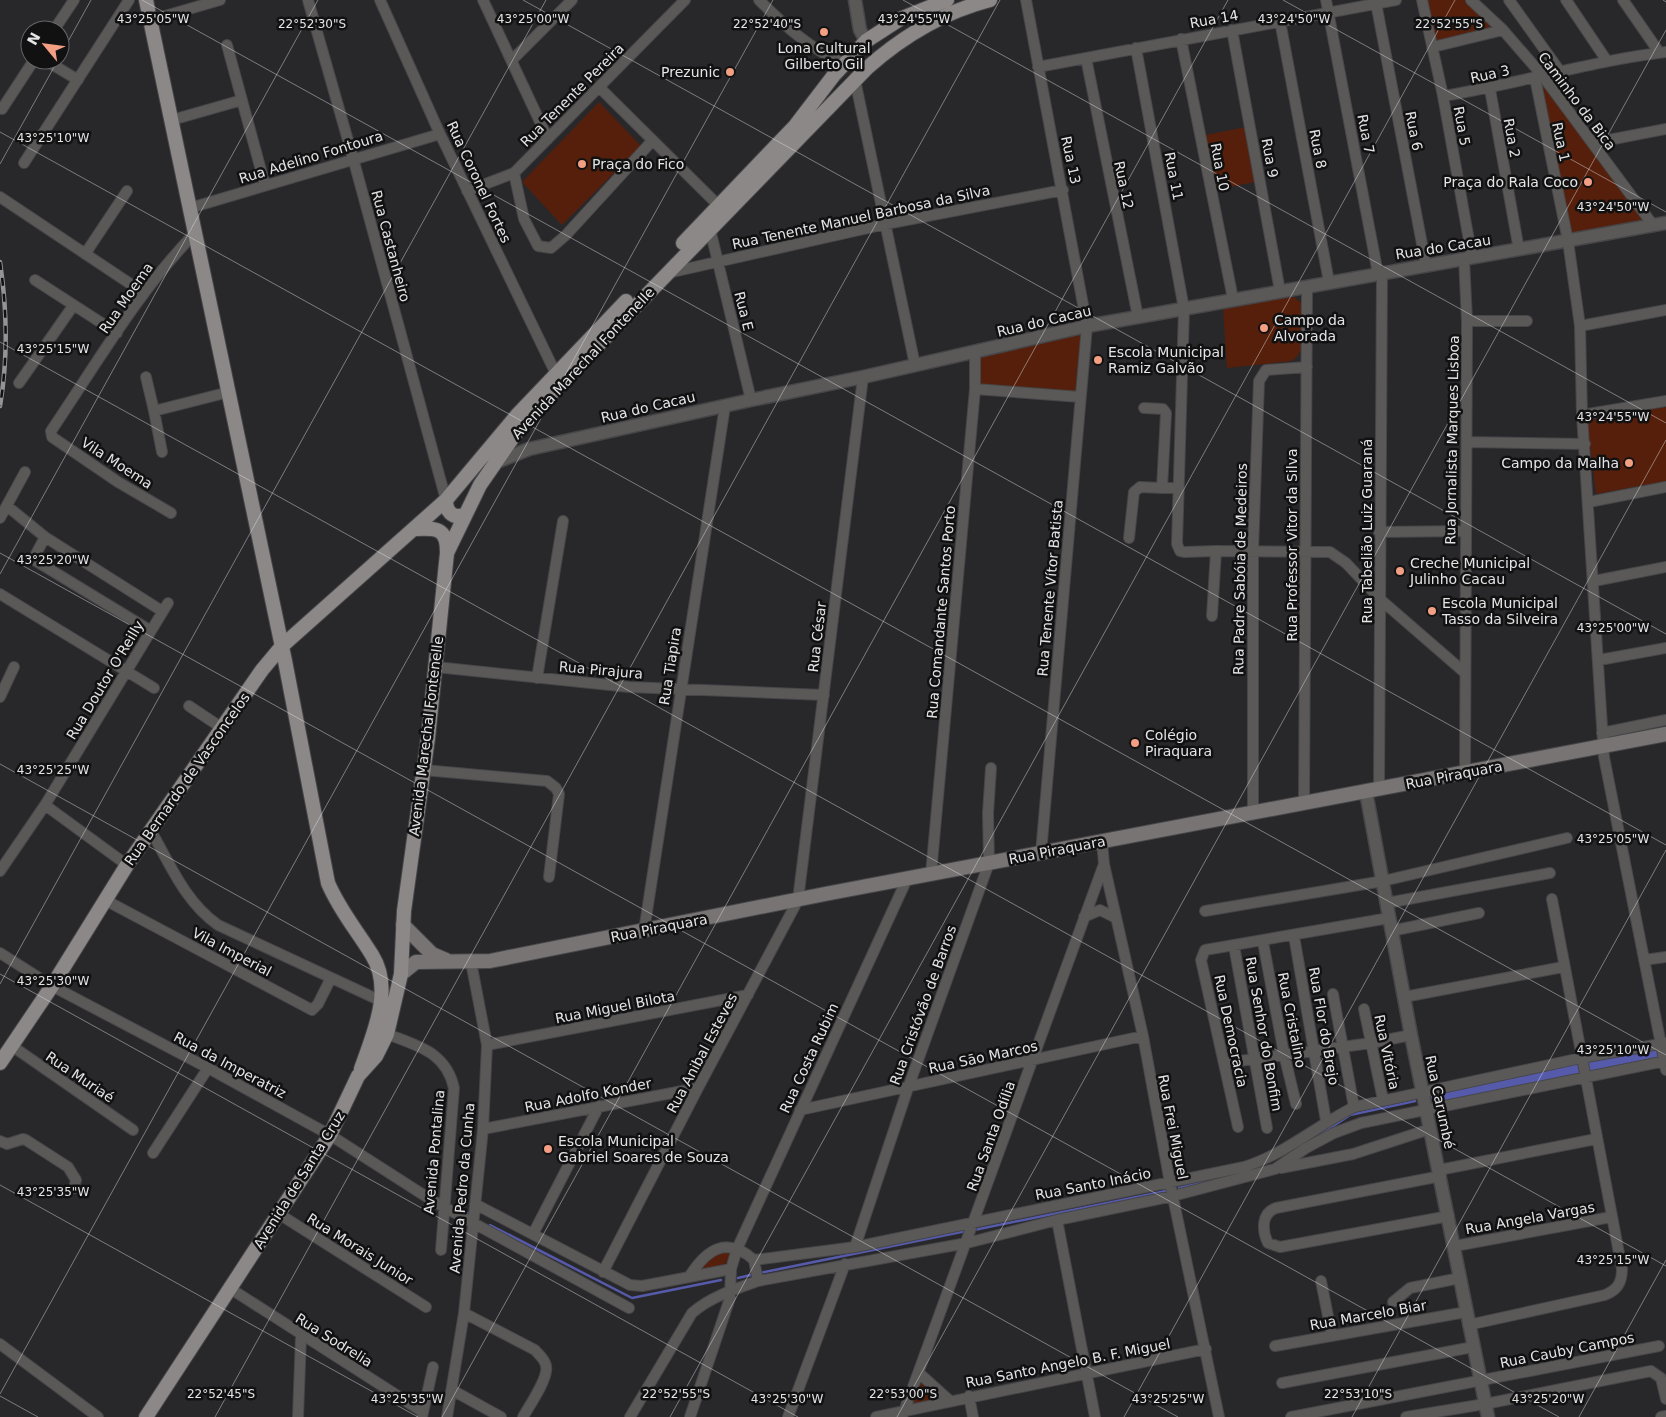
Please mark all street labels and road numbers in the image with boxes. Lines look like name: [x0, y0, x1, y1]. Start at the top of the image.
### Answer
street label: Rua 14: [1189, 7, 1240, 31]
street label: Rua Tenente Pereira: [517, 40, 627, 150]
street label: Caminho da Bica: [1535, 49, 1619, 153]
street label: Rua 3: [1469, 62, 1511, 86]
street label: Rua 5: [1451, 105, 1473, 147]
street label: Rua 6: [1402, 110, 1426, 152]
street label: Rua 7: [1354, 113, 1378, 155]
street label: Rua 2: [1501, 117, 1523, 159]
street label: Rua Coronel Fortes: [444, 119, 514, 245]
street label: Rua 1: [1549, 121, 1573, 163]
street label: Rua Adelino Fontoura: [237, 127, 385, 187]
street label: Rua 8: [1306, 128, 1330, 170]
street label: Rua 13: [1058, 134, 1084, 186]
street label: Rua 9: [1259, 137, 1281, 179]
street label: Rua 10: [1207, 142, 1233, 192]
street label: Rua 11: [1161, 151, 1187, 201]
street label: Rua 12: [1111, 159, 1137, 211]
street label: Rua Tenente Manuel Barbosa da Silva: [731, 182, 991, 252]
street label: Rua Castanheiro: [368, 188, 414, 304]
street label: Rua do Cacau: [1394, 232, 1492, 262]
street label: Rua Moema: [96, 260, 156, 336]
street label: Avenida Marechal Fontenelle: [508, 284, 658, 442]
street label: Rua E: [731, 290, 757, 332]
street label: Rua do Cacau: [995, 302, 1093, 340]
street label: Rua Jornalista Marques Lisboa: [1442, 335, 1462, 545]
street label: Rua do Cacau: [599, 388, 697, 426]
street label: Vila Moema: [78, 434, 156, 492]
street label: Rua Tabelião Luiz Guaraná: [1359, 439, 1375, 623]
street label: Rua Professor Vitor da Silva: [1284, 449, 1300, 641]
street label: Rua Padre Sabóia de Medeiros: [1230, 463, 1250, 675]
street label: Rua Tenente Vítor Batista: [1034, 499, 1066, 677]
street label: Rua Comandante Santos Porto: [924, 505, 958, 719]
street label: Rua César: [805, 601, 829, 673]
street label: Rua Doutor O'Reilly: [63, 618, 147, 742]
street label: Rua Tiapira: [656, 626, 684, 706]
street label: Avenida Marechal Fontenelle: [406, 635, 446, 837]
street label: Rua Pirajura: [558, 658, 644, 682]
street label: Rua Bernardo de Vasconcelos: [121, 690, 253, 868]
street label: Rua Piraquara: [1404, 758, 1504, 792]
street label: Rua Piraquara: [1007, 833, 1107, 867]
street label: Rua Piraquara: [609, 911, 709, 945]
street label: Rua Cristóvão de Barros: [887, 923, 959, 1087]
street label: Vila Imperial: [190, 924, 274, 980]
street label: Rua Senhor do Bonfim: [1243, 956, 1285, 1112]
street label: Rua Flor do Brejo: [1306, 966, 1342, 1086]
street label: Rua Cristalino: [1275, 971, 1309, 1069]
street label: Rua Democracia: [1211, 973, 1251, 1089]
street label: Rua Miguel Bilota: [554, 988, 676, 1026]
street label: Rua Anibal Esteves: [664, 990, 740, 1116]
street label: Rua Costa Rubim: [776, 1000, 842, 1116]
street label: Rua Vitória: [1371, 1013, 1403, 1091]
street label: Rua da Imperatriz: [171, 1029, 289, 1101]
street label: Rua Sāo Marcos: [927, 1038, 1039, 1076]
street label: Rua Muriaé: [43, 1048, 117, 1106]
street label: Rua Carumbé: [1422, 1054, 1458, 1150]
street label: Rua Frei Miguel: [1155, 1073, 1191, 1181]
street label: Rua Adolfo Konder: [523, 1075, 653, 1115]
street label: Rua Santa Odília: [964, 1079, 1018, 1193]
street label: Avenida Pontalina: [421, 1089, 447, 1215]
street label: Avenida Pedro da Cunha: [447, 1102, 477, 1274]
street label: Avenida de Santa Cruz: [250, 1108, 348, 1252]
street label: Rua Santo Inácio: [1034, 1165, 1152, 1203]
street label: Rua Angela Vargas: [1464, 1199, 1596, 1237]
street label: Rua Morais Junior: [304, 1210, 416, 1288]
street label: Rua Marcelo Biar: [1308, 1297, 1428, 1333]
street label: Rua Sodrelia: [293, 1310, 375, 1370]
street label: Rua Cauby Campos: [1498, 1329, 1636, 1371]
street label: Rua Santo Angelo B. F. Miguel: [964, 1335, 1172, 1391]

